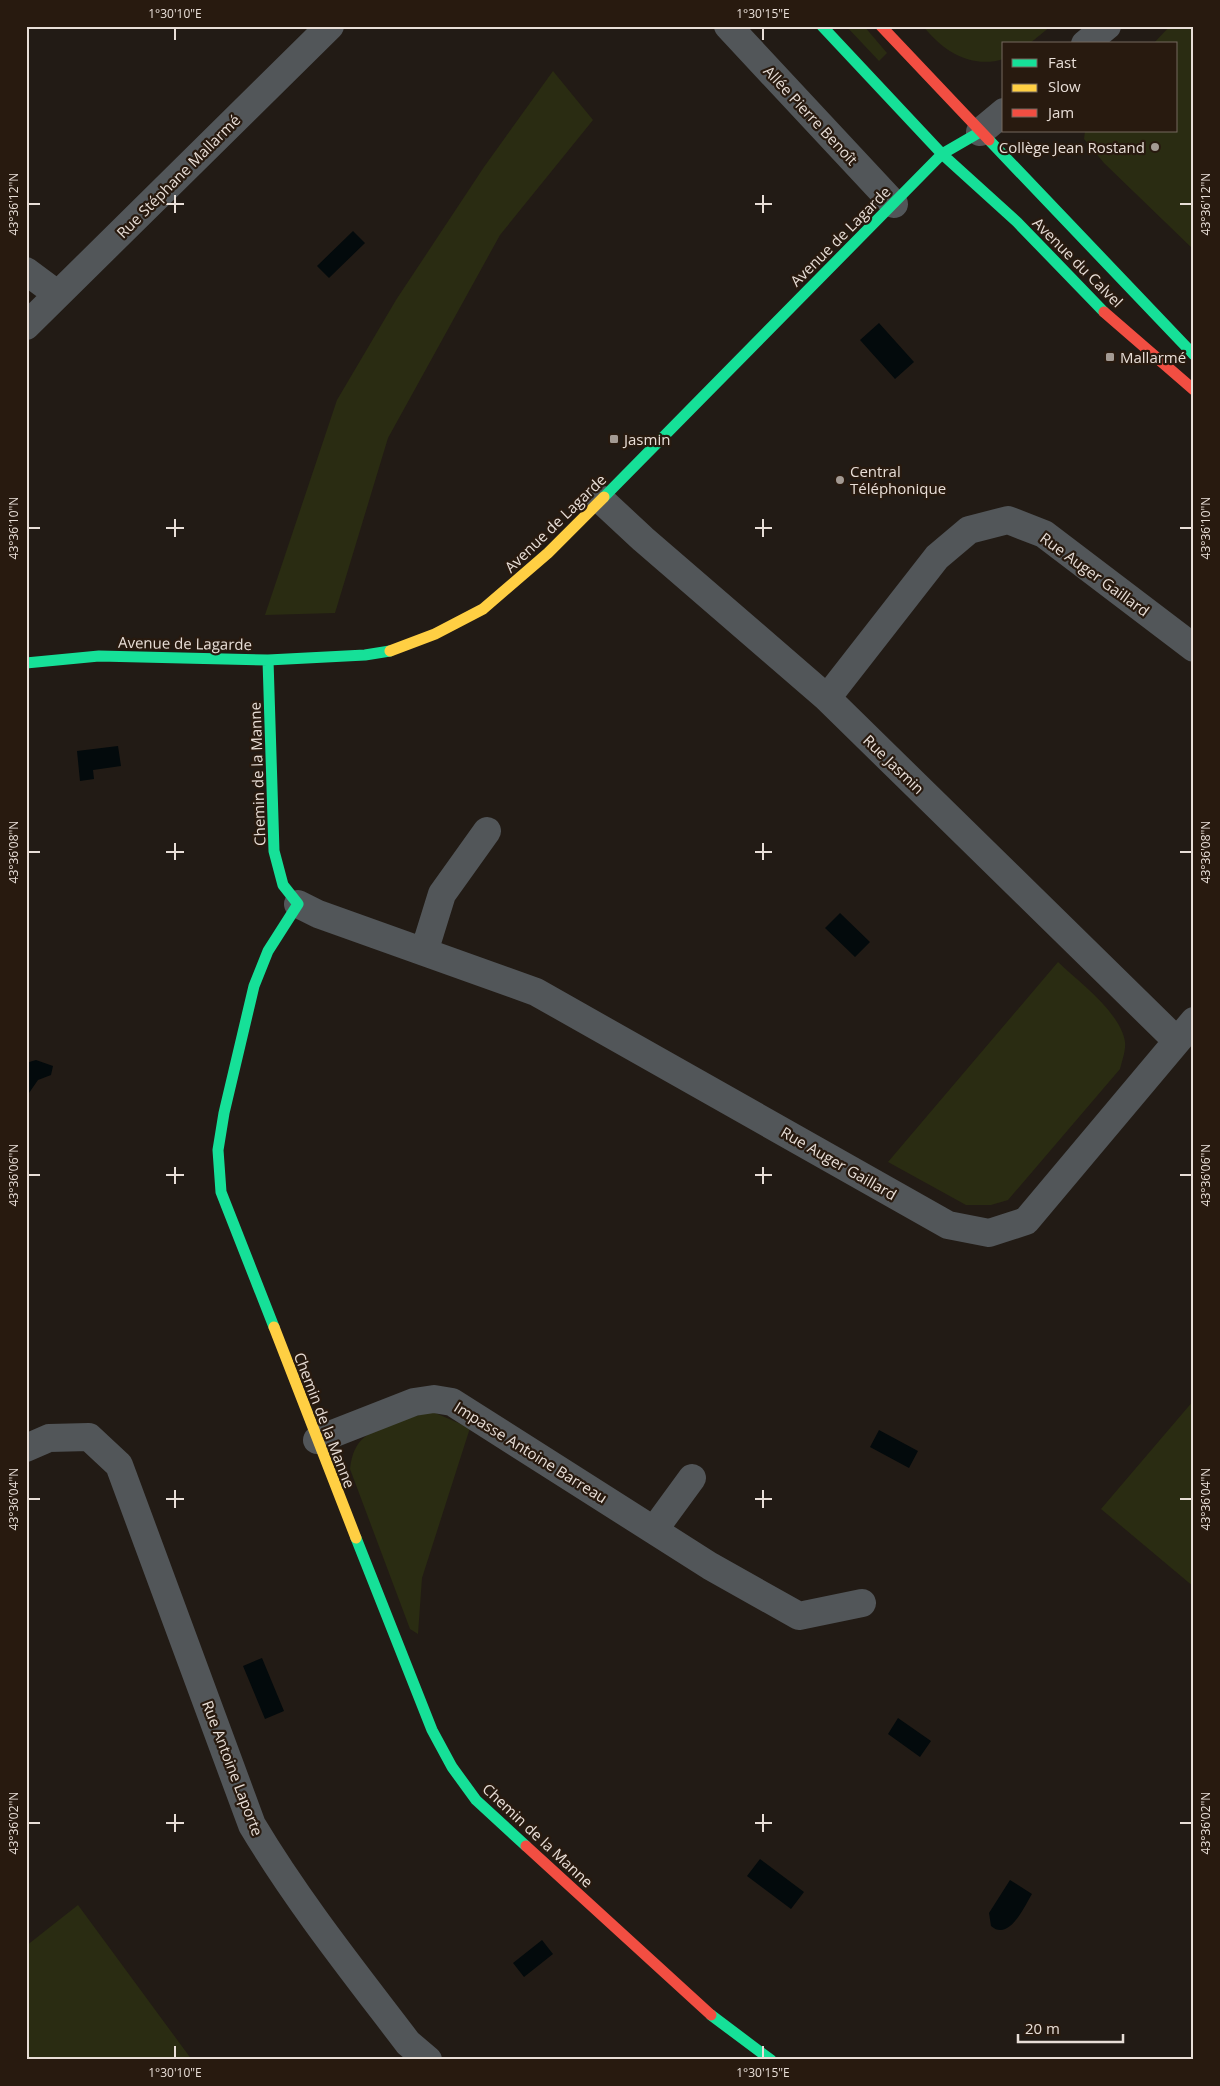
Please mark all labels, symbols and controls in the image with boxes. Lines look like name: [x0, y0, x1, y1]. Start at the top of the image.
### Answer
text: 1°30'10"E: [148, 5, 202, 22]
text: 1°30'15"E: [736, 5, 790, 22]
legend: [1002, 42, 1178, 132]
text: Fast: [1048, 52, 1077, 72]
street label: Allée Pierre Benoît: [760, 61, 862, 169]
text: Slow: [1048, 76, 1081, 96]
text: Jam: [1046, 102, 1074, 122]
street label: Rue Stéphane Mallarmé: [112, 110, 244, 242]
place label: Collège Jean Rostand: [999, 137, 1145, 157]
marker: Collège Jean Rostand: [1149, 141, 1161, 153]
text: 43°36'12"N: [5, 173, 22, 235]
text: 43°36'12"N: [1197, 173, 1214, 235]
street label: Avenue de Lagarde: [786, 182, 894, 290]
street label: Avenue du Calvel: [1029, 213, 1127, 311]
place label: Mallarmé: [1120, 347, 1186, 367]
marker: Mallarmé: [1104, 351, 1116, 363]
place label: Jasmin: [622, 429, 670, 449]
marker: Jasmin: [608, 433, 620, 445]
place label: Central Téléphonique: [850, 461, 946, 498]
street label: Avenue de Lagarde: [500, 469, 610, 577]
marker: Central Téléphonique: [834, 474, 846, 486]
text: 43°36'10"N: [5, 497, 22, 559]
text: 43°36'10"N: [1197, 497, 1214, 559]
street label: Rue Auger Gaillard: [1036, 528, 1154, 620]
street label: Avenue de Lagarde: [118, 632, 252, 654]
street label: Chemin de la Manne: [244, 702, 270, 846]
street label: Rue Jasmin: [859, 730, 929, 798]
text: 43°36'08"N: [5, 821, 22, 883]
text: 43°36'08"N: [1197, 821, 1214, 883]
street label: Rue Auger Gaillard: [778, 1122, 900, 1204]
text: 43°36'06"N: [5, 1144, 22, 1206]
text: 43°36'06"N: [1197, 1144, 1214, 1206]
street label: Chemin de la Manne: [290, 1349, 360, 1491]
street label: Impasse Antoine Barreau: [451, 1397, 611, 1507]
text: 43°36'04"N: [5, 1468, 22, 1530]
text: 43°36'04"N: [1197, 1468, 1214, 1530]
street label: Rue Antoine Laporte: [198, 1697, 268, 1839]
street label: Chemin de la Manne: [479, 1779, 597, 1891]
text: 43°36'02"N: [5, 1792, 22, 1854]
text: 43°36'02"N: [1197, 1792, 1214, 1854]
scale bar: [1018, 2011, 1122, 2043]
text: 20 m: [1025, 2018, 1060, 2038]
text: 1°30'10"E: [148, 2064, 202, 2081]
text: 1°30'15"E: [736, 2064, 790, 2081]

